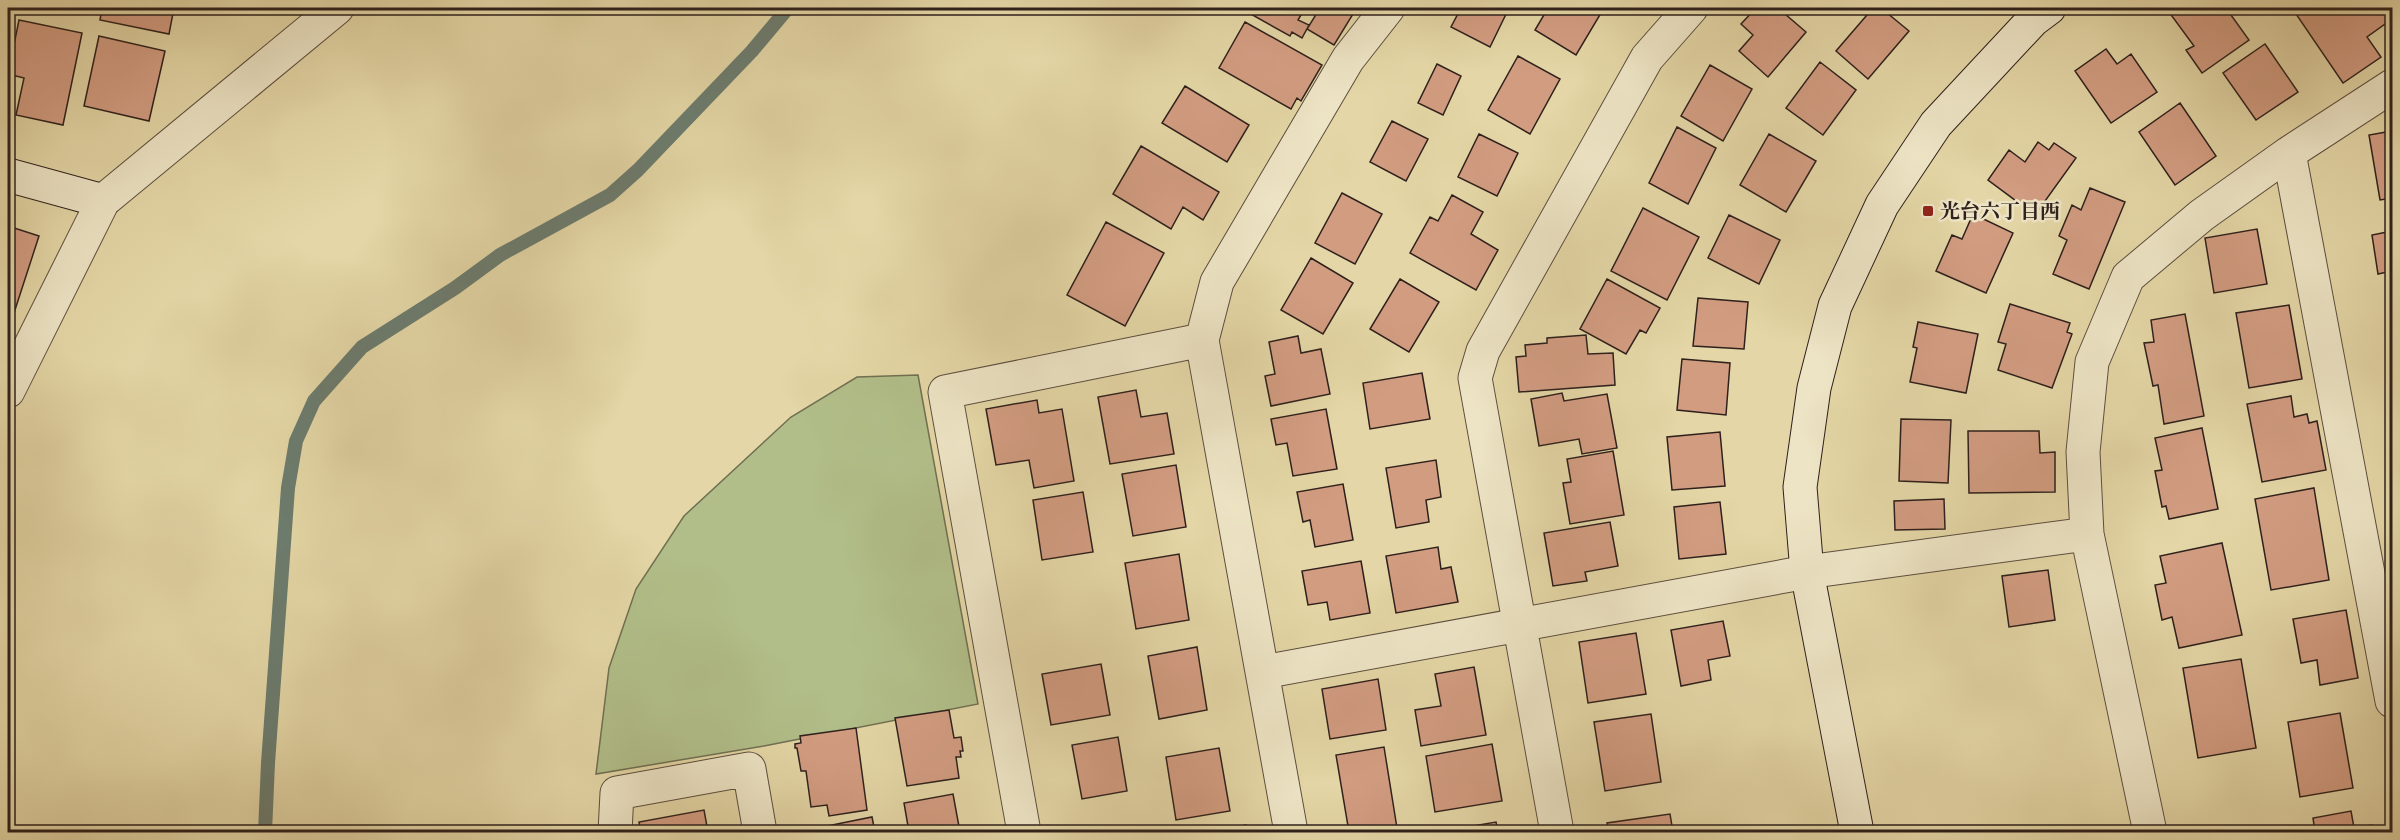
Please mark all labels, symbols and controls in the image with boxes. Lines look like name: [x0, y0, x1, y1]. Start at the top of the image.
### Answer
place label: 光台六丁目西: [1940, 199, 2060, 224]
marker: 光台六丁目西: [1921, 204, 1935, 218]

